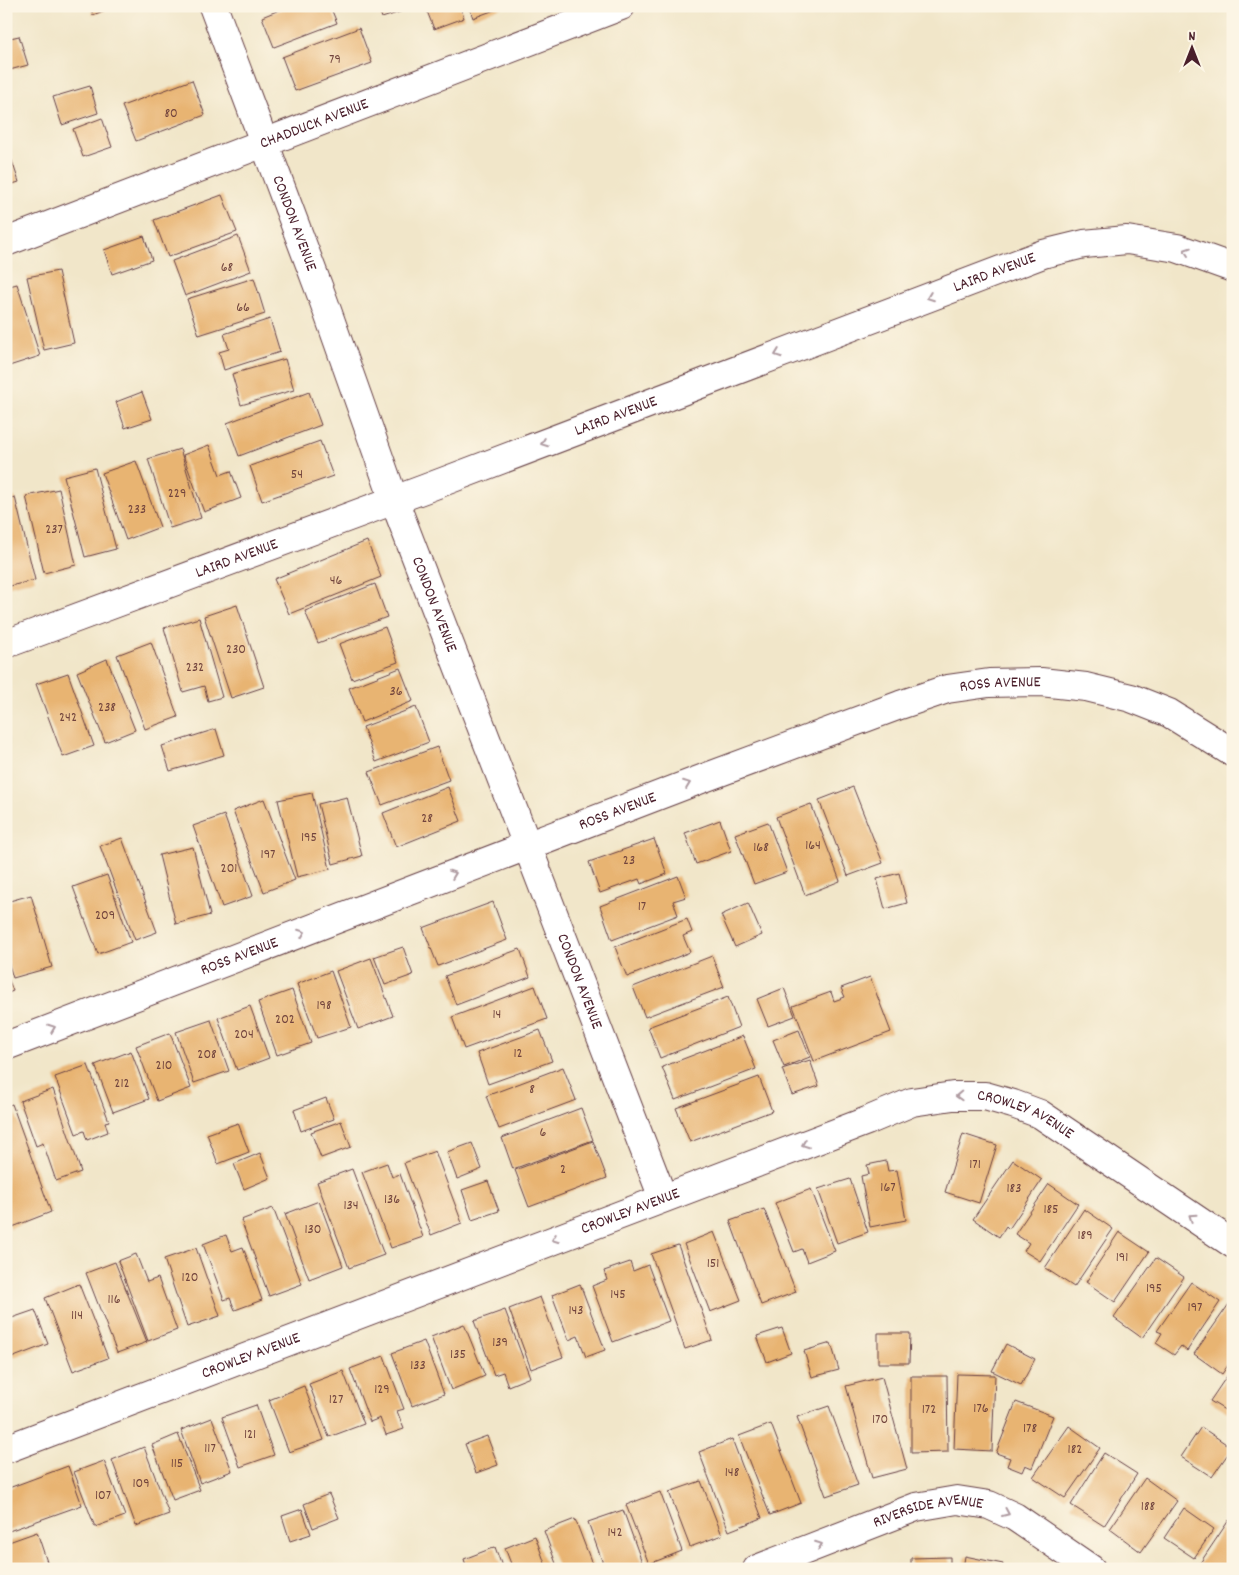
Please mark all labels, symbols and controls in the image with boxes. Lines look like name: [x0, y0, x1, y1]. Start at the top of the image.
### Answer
north arrow: [1166, 22, 1216, 72]
text: N: [1189, 27, 1196, 47]
house number: 79: [329, 50, 341, 70]
street label: CHADDUCK AVENUE: [256, 92, 372, 155]
house number: 80: [164, 104, 178, 124]
street label: CONDON AVENUE: [266, 172, 323, 275]
street label: LAIRD AVENUE: [950, 246, 1040, 299]
one-way arrow: [1183, 247, 1192, 257]
house number: 68: [221, 258, 234, 278]
one-way arrow: [926, 291, 935, 301]
house number: 66: [236, 298, 250, 318]
one-way arrow: [774, 348, 783, 359]
street label: LAIRD AVENUE: [571, 390, 661, 442]
one-way arrow: [540, 437, 549, 447]
house number: 54: [291, 465, 303, 485]
house number: 229: [168, 484, 186, 504]
house number: 233: [128, 500, 146, 520]
house number: 237: [45, 520, 63, 540]
street label: LAIRD AVENUE: [192, 532, 282, 584]
street label: CONDON AVENUE: [405, 553, 463, 656]
house number: 46: [330, 571, 342, 591]
house number: 230: [226, 640, 246, 660]
house number: 232: [186, 658, 204, 678]
street label: ROSS AVENUE: [958, 670, 1042, 699]
house number: 36: [389, 682, 403, 702]
house number: 238: [98, 698, 116, 718]
house number: 242: [59, 708, 77, 728]
one-way arrow: [682, 780, 690, 790]
street label: ROSS AVENUE: [575, 786, 660, 837]
house number: 28: [421, 809, 433, 829]
house number: 195: [301, 828, 317, 848]
house number: 164: [805, 836, 821, 856]
house number: 168: [753, 838, 769, 858]
house number: 197: [261, 845, 275, 865]
house number: 23: [623, 851, 635, 871]
house number: 201: [221, 859, 237, 879]
one-way arrow: [448, 870, 457, 881]
house number: 17: [638, 897, 646, 917]
house number: 209: [95, 906, 115, 926]
one-way arrow: [297, 928, 305, 938]
street label: CONDON AVENUE: [551, 930, 609, 1033]
street label: ROSS AVENUE: [197, 931, 282, 982]
house number: 198: [316, 996, 332, 1016]
house number: 14: [493, 1005, 501, 1025]
house number: 202: [275, 1010, 295, 1030]
one-way arrow: [47, 1024, 56, 1034]
house number: 204: [234, 1025, 254, 1045]
house number: 12: [513, 1044, 523, 1064]
house number: 208: [197, 1045, 217, 1065]
house number: 210: [156, 1056, 172, 1076]
house number: 212: [114, 1074, 130, 1094]
house number: 8: [529, 1080, 535, 1100]
street label: CROWLEY AVENUE: [977, 1085, 1079, 1145]
one-way arrow: [955, 1091, 963, 1102]
house number: 6: [540, 1123, 547, 1143]
one-way arrow: [801, 1137, 810, 1148]
house number: 171: [969, 1155, 981, 1175]
house number: 2: [560, 1160, 566, 1180]
house number: 167: [880, 1178, 896, 1198]
house number: 183: [1007, 1179, 1021, 1199]
street label: CROWLEY AVENUE: [578, 1182, 684, 1240]
house number: 136: [384, 1190, 400, 1210]
house number: 134: [343, 1196, 359, 1216]
house number: 185: [1043, 1200, 1059, 1220]
one-way arrow: [1189, 1214, 1198, 1223]
house number: 130: [305, 1220, 321, 1240]
house number: 189: [1077, 1226, 1093, 1246]
one-way arrow: [551, 1233, 560, 1243]
house number: 191: [1116, 1248, 1128, 1268]
house number: 151: [707, 1254, 719, 1274]
house number: 120: [182, 1268, 198, 1288]
house number: 195: [1146, 1279, 1162, 1299]
house number: 145: [610, 1285, 626, 1305]
house number: 116: [108, 1290, 121, 1310]
house number: 197: [1188, 1298, 1202, 1318]
house number: 143: [568, 1301, 584, 1321]
house number: 114: [71, 1306, 83, 1326]
street label: CROWLEY AVENUE: [198, 1326, 304, 1385]
house number: 139: [492, 1333, 508, 1353]
house number: 135: [450, 1345, 466, 1365]
house number: 133: [410, 1356, 426, 1376]
house number: 129: [374, 1380, 390, 1400]
house number: 127: [329, 1390, 343, 1410]
house number: 176: [973, 1399, 989, 1419]
house number: 172: [922, 1400, 936, 1420]
house number: 170: [872, 1410, 888, 1430]
house number: 178: [1023, 1419, 1037, 1439]
house number: 121: [244, 1425, 256, 1445]
house number: 117: [204, 1439, 216, 1459]
house number: 182: [1068, 1440, 1082, 1460]
house number: 115: [171, 1454, 183, 1474]
house number: 148: [725, 1463, 740, 1483]
house number: 109: [132, 1474, 150, 1494]
house number: 107: [95, 1486, 111, 1506]
street label: RIVERSIDE AVENUE: [870, 1488, 986, 1534]
house number: 188: [1141, 1497, 1156, 1517]
one-way arrow: [1001, 1507, 1010, 1518]
house number: 142: [608, 1523, 623, 1543]
one-way arrow: [814, 1541, 822, 1551]

